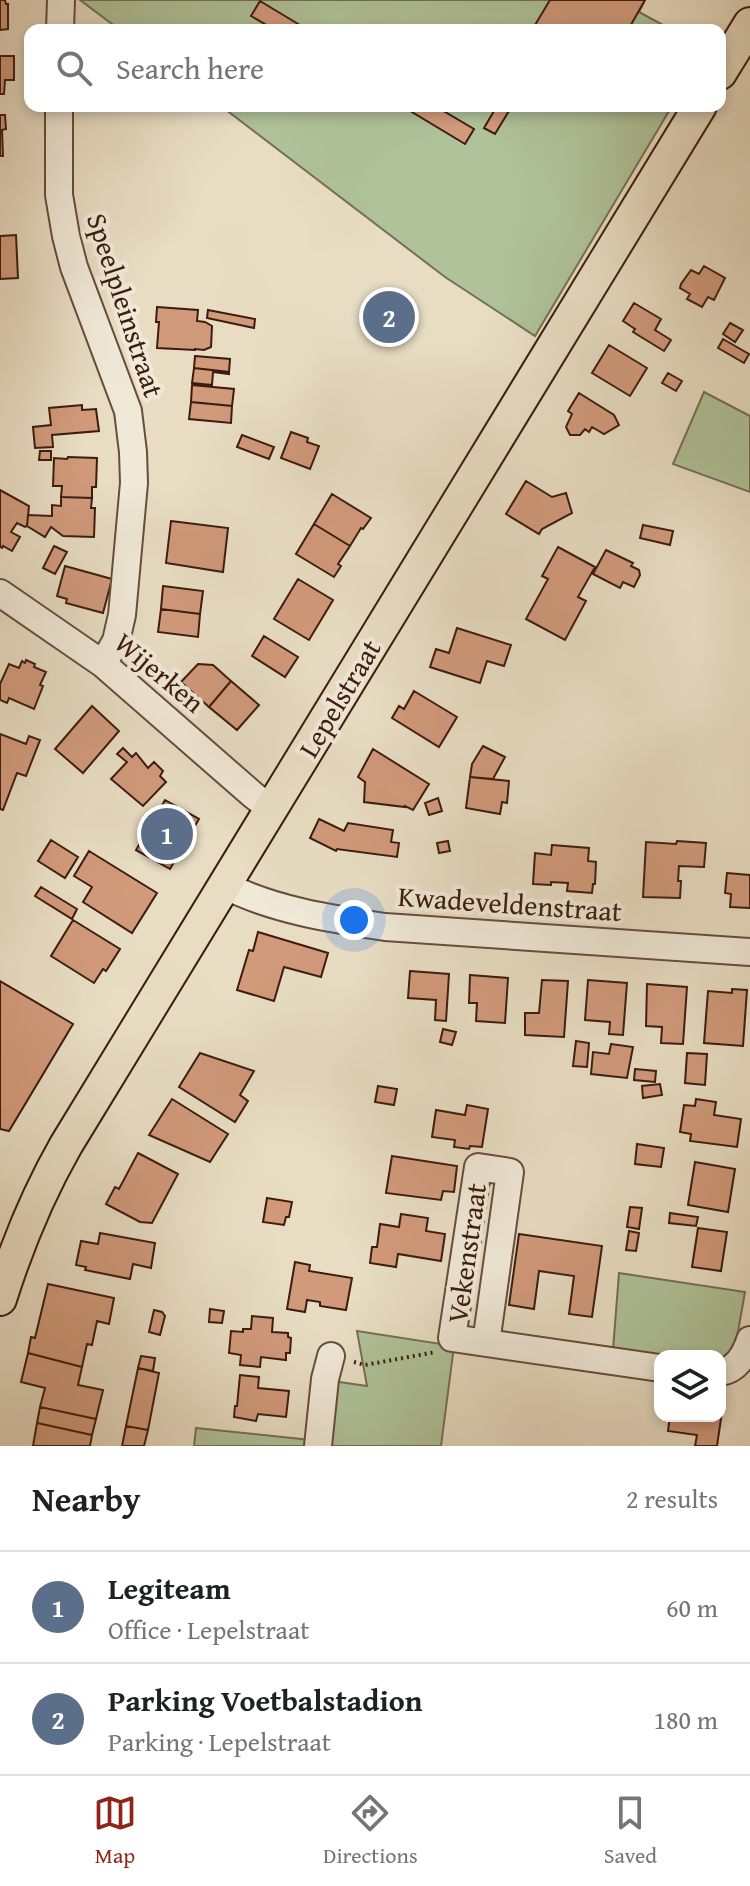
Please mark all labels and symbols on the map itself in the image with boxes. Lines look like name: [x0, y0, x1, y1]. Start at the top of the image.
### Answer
street label: Speelpleinstraat: [77, 208, 175, 402]
pin: 2: [363, 287, 415, 347]
street label: Wijerken: [106, 622, 214, 722]
street label: Lepelstraat: [288, 631, 390, 765]
pin: 1: [141, 804, 193, 864]
street label: Kwadeveldenstraat: [397, 875, 623, 931]
your location: [334, 900, 374, 940]
street label: Vekenstraat: [436, 1180, 496, 1326]

